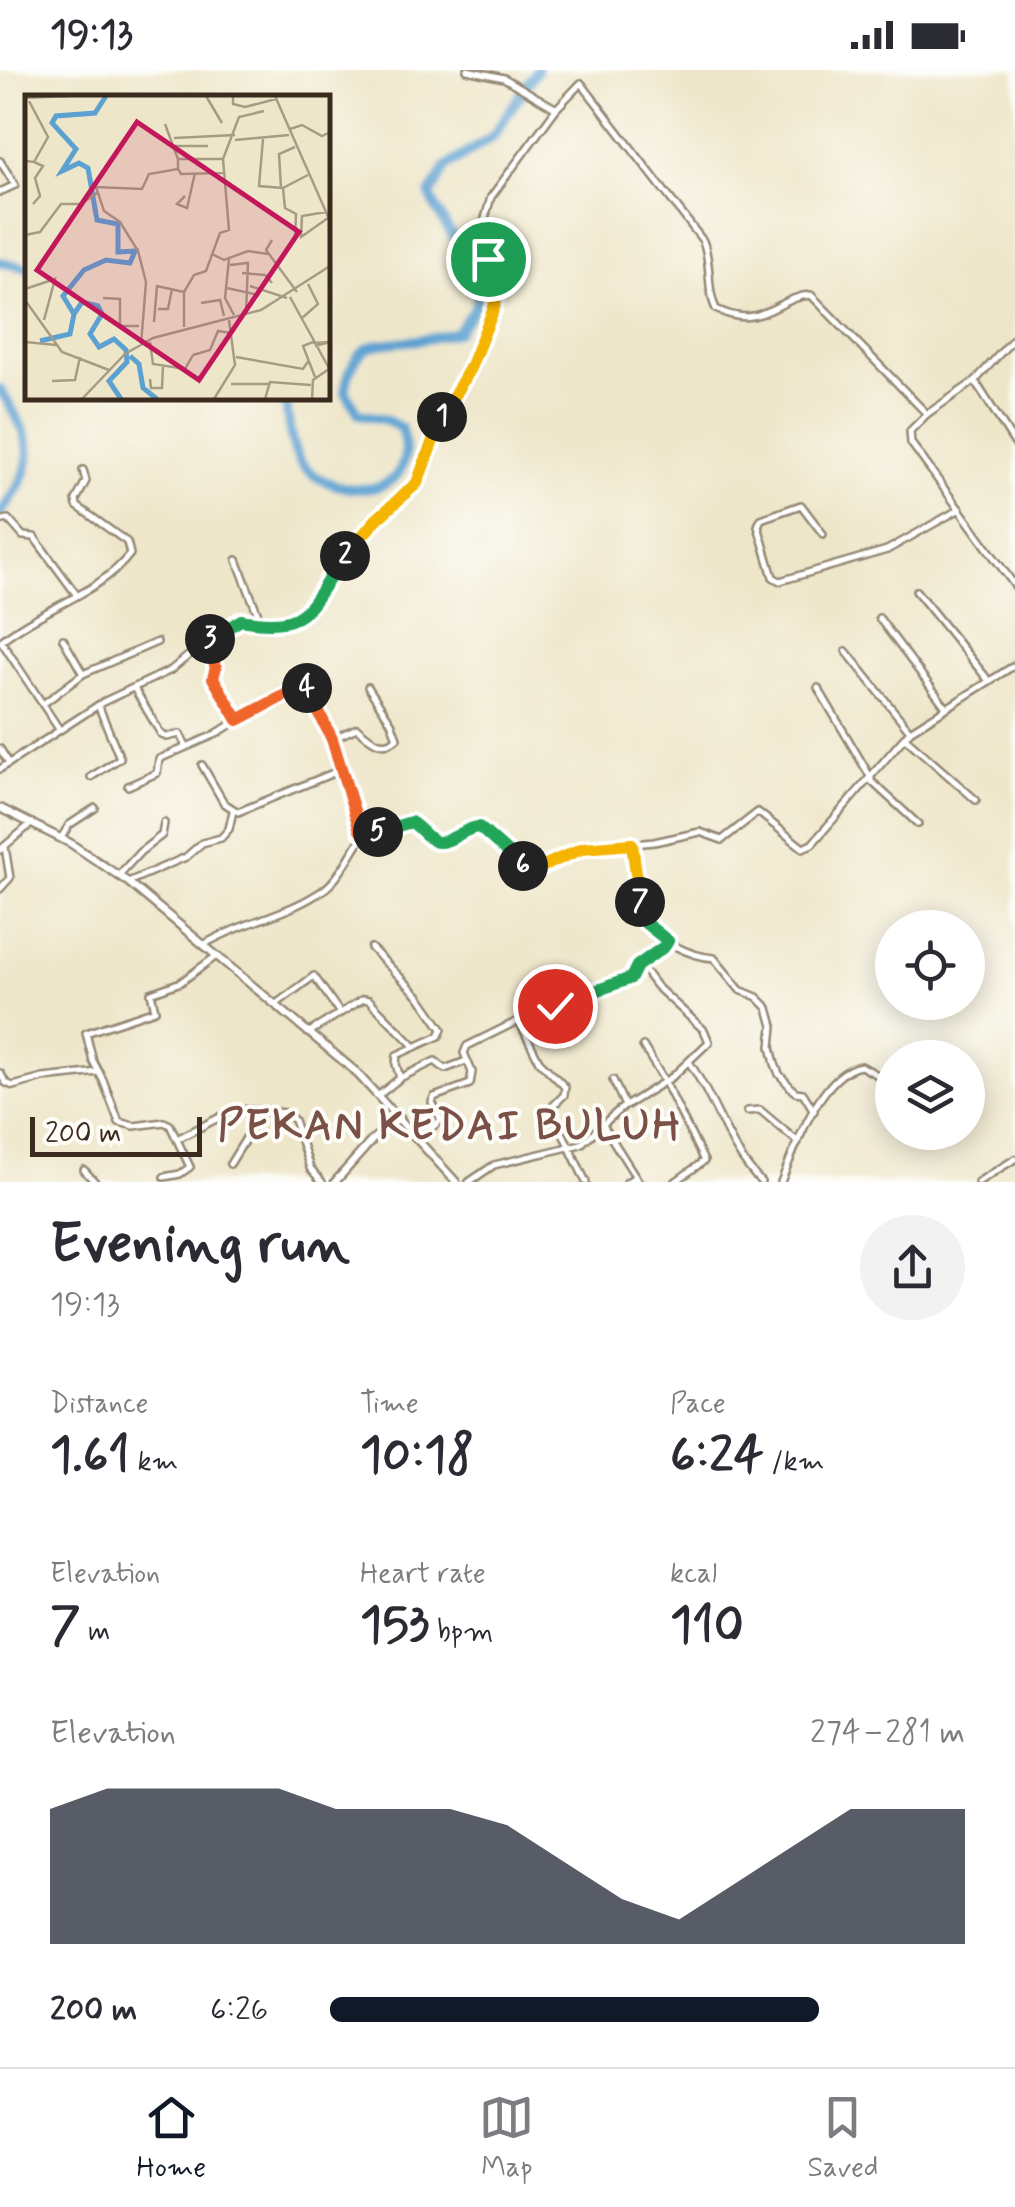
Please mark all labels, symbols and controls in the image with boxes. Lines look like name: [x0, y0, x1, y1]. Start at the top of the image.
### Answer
text: 19:13: [50, 11, 133, 60]
inset map: [25, 95, 330, 400]
pin: [446, 217, 531, 302]
icon: arrive: [461, 232, 516, 287]
pin: 1: [417, 392, 467, 442]
text: 1: [436, 398, 448, 435]
pin: 2: [320, 531, 370, 581]
text: 2: [338, 537, 352, 574]
pin: 3: [185, 614, 235, 664]
text: 3: [204, 620, 216, 657]
pin: 4: [282, 663, 332, 713]
text: 4: [299, 669, 315, 706]
pin: 5: [353, 807, 403, 857]
text: 5: [370, 813, 386, 850]
pin: 6: [498, 841, 548, 891]
text: 6: [516, 847, 530, 884]
pin: 7: [615, 877, 665, 927]
text: 7: [632, 883, 649, 920]
map controls: [875, 910, 985, 1150]
button: locate: [875, 910, 985, 1020]
pin: [513, 964, 598, 1049]
icon: check: [528, 979, 583, 1034]
button: layers: [875, 1040, 985, 1150]
district label: PEKAN KEDAI BULUH: [218, 1100, 682, 1155]
scale bar: [30, 1112, 202, 1156]
text: 200 m: [45, 1116, 121, 1153]
text: Evening run: [50, 1210, 350, 1282]
button: share: [860, 1215, 965, 1320]
text: 19:13: [50, 1284, 120, 1326]
text: Distance: [50, 1386, 148, 1423]
text: Time: [360, 1386, 419, 1423]
text: Pace: [670, 1386, 726, 1423]
text: 1.61: [50, 1423, 130, 1489]
text: 10:18: [360, 1423, 474, 1489]
text: 6:24: [670, 1423, 764, 1489]
text: km: [130, 1444, 178, 1481]
text: /km: [764, 1444, 824, 1481]
text: Elevation: [50, 1556, 160, 1593]
text: Heart rate: [360, 1556, 486, 1593]
text: kcal: [670, 1556, 717, 1593]
text: 7: [50, 1593, 80, 1659]
text: 153: [360, 1593, 429, 1659]
text: 110: [670, 1593, 744, 1659]
text: m: [80, 1614, 110, 1651]
text: bpm: [429, 1614, 493, 1651]
text: Elevation: [50, 1712, 176, 1754]
text: 274–281 m: [810, 1712, 965, 1754]
text: 200 m: [50, 1989, 137, 2031]
text: 6:26: [210, 1989, 268, 2031]
tab: Home: [137, 2090, 206, 2187]
tab: Map: [479, 2090, 534, 2187]
tab: Saved: [808, 2090, 878, 2187]

